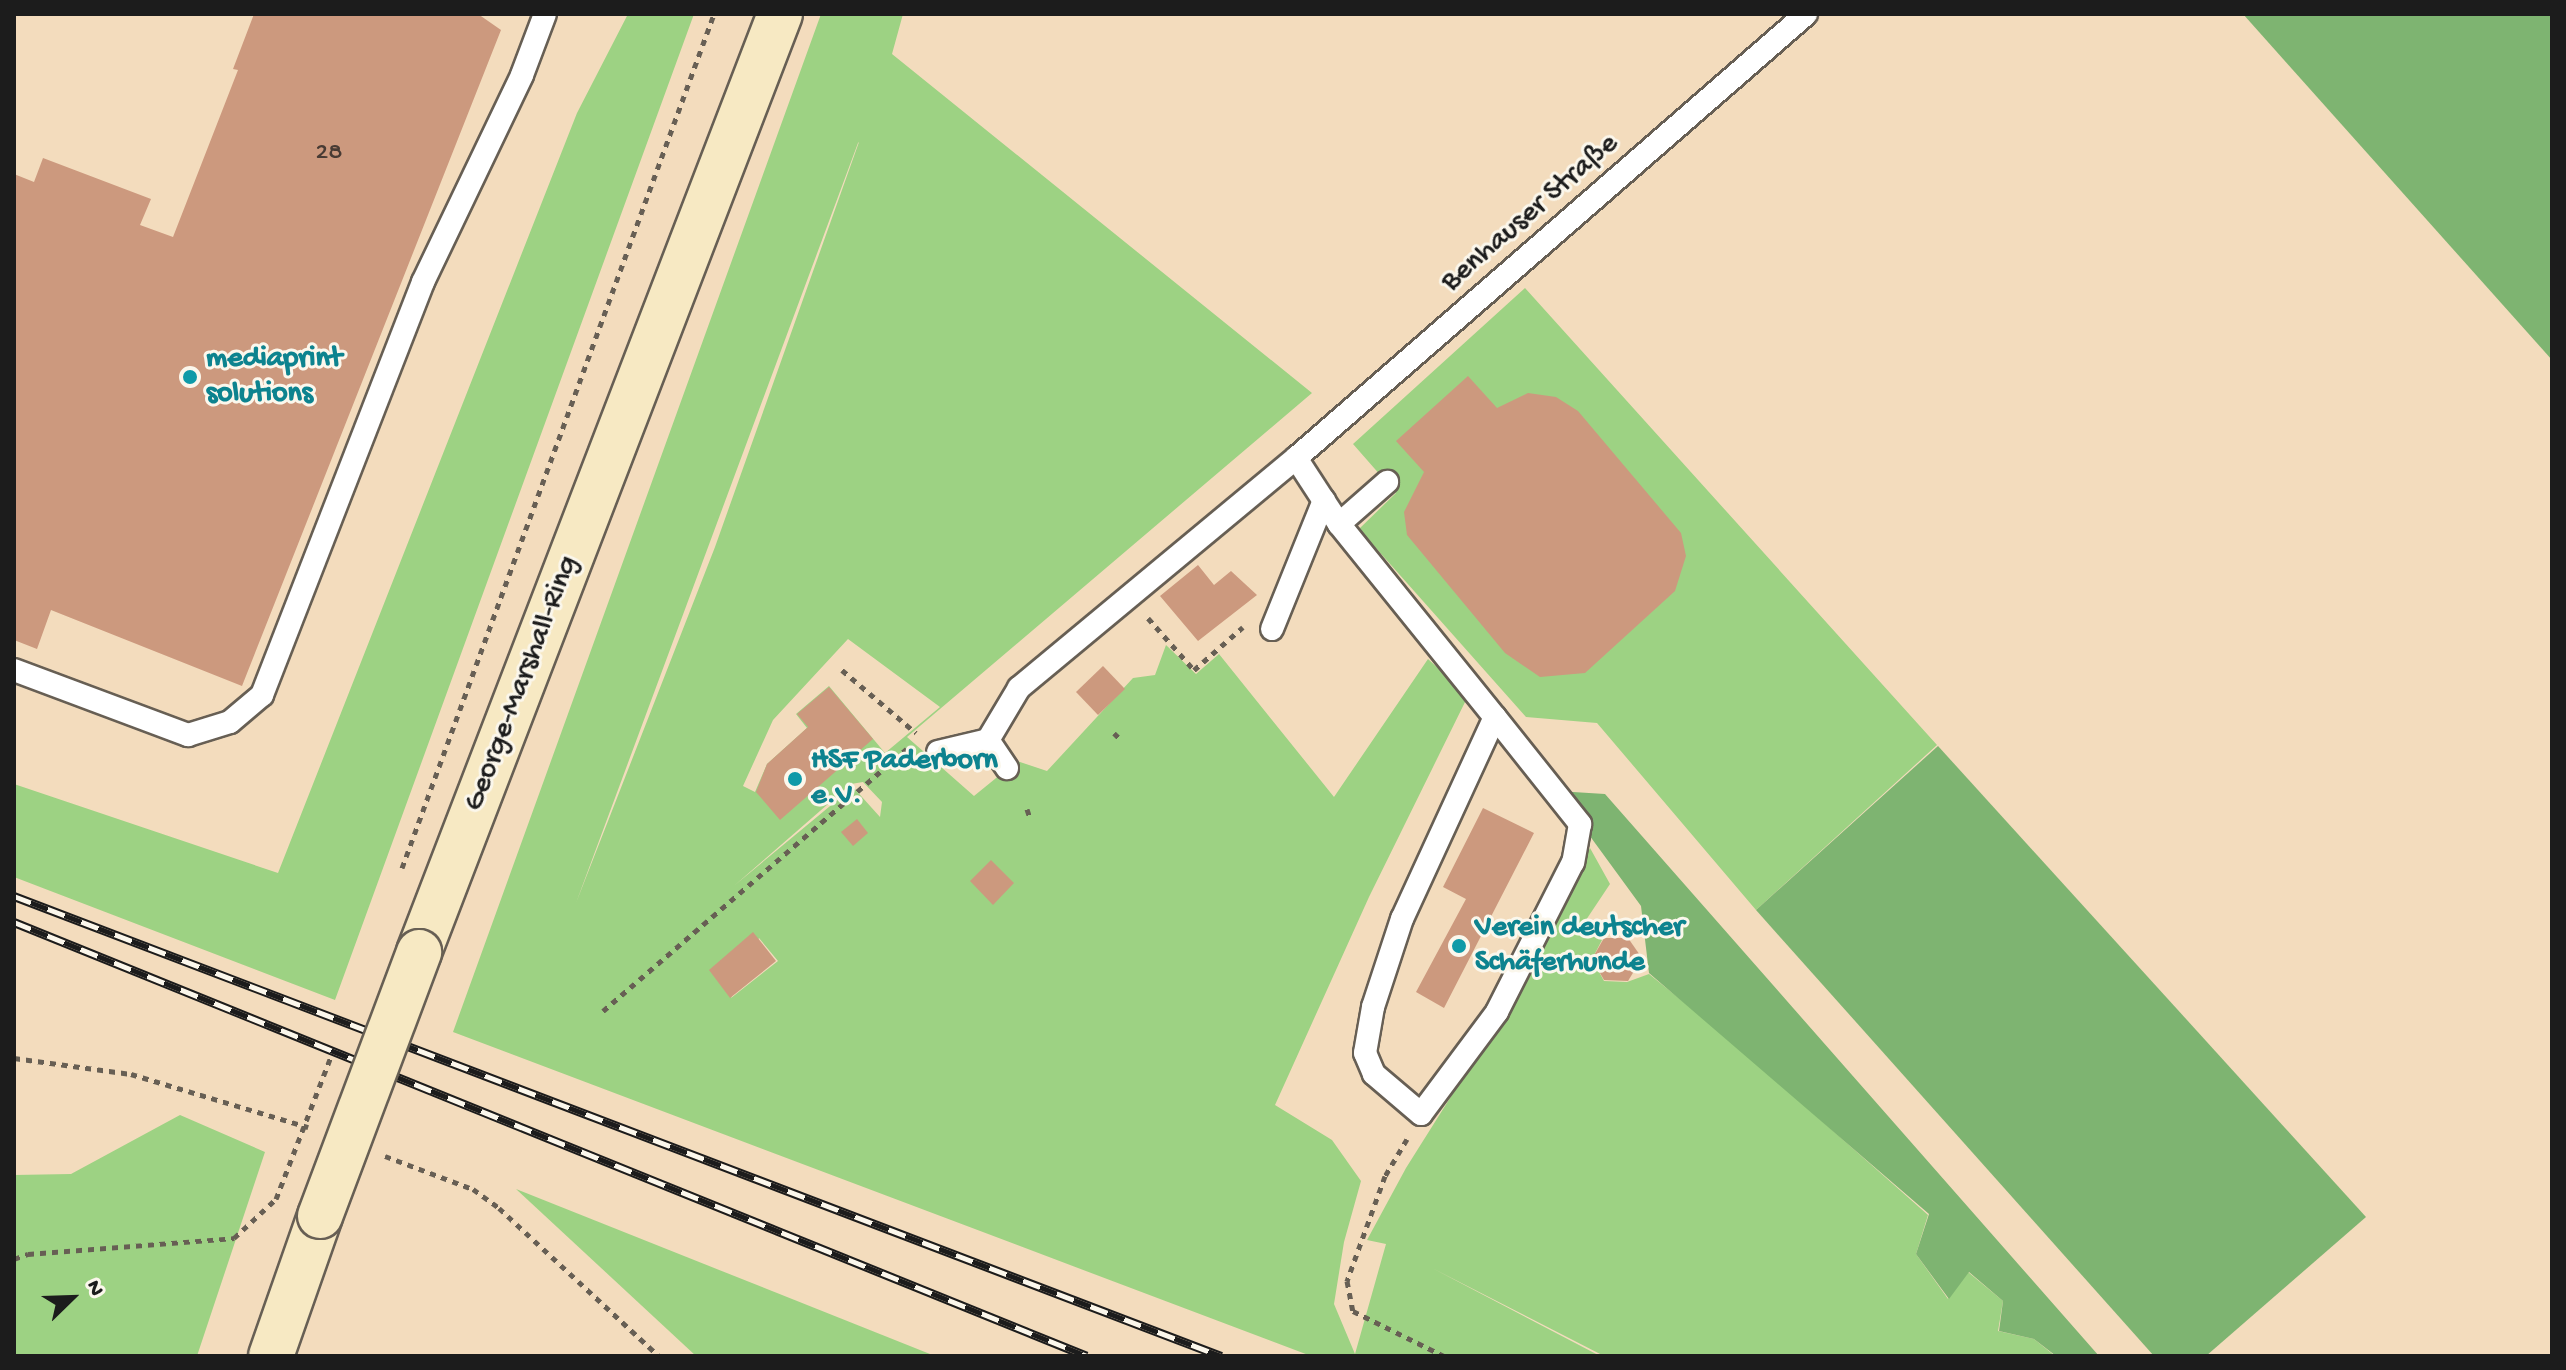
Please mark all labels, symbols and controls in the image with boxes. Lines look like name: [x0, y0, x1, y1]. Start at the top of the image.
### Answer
street label: Benhauser Straße: [1435, 127, 1627, 301]
house number: 28: [316, 138, 342, 170]
place label: mediaprint solutions: [206, 342, 342, 412]
marker: mediaprint solutions: [181, 368, 199, 386]
street label: George-Marshall-Ring: [458, 551, 588, 817]
place label: HSF Paderborn e.V.: [811, 744, 998, 814]
marker: HSF Paderborn e.V.: [786, 770, 804, 788]
place label: Verein deutscher Schäferhunde: [1475, 911, 1684, 982]
marker: Verein deutscher Schäferhunde: [1450, 937, 1468, 955]
north arrow: [32, 1258, 112, 1338]
text: N: [79, 1277, 109, 1300]

